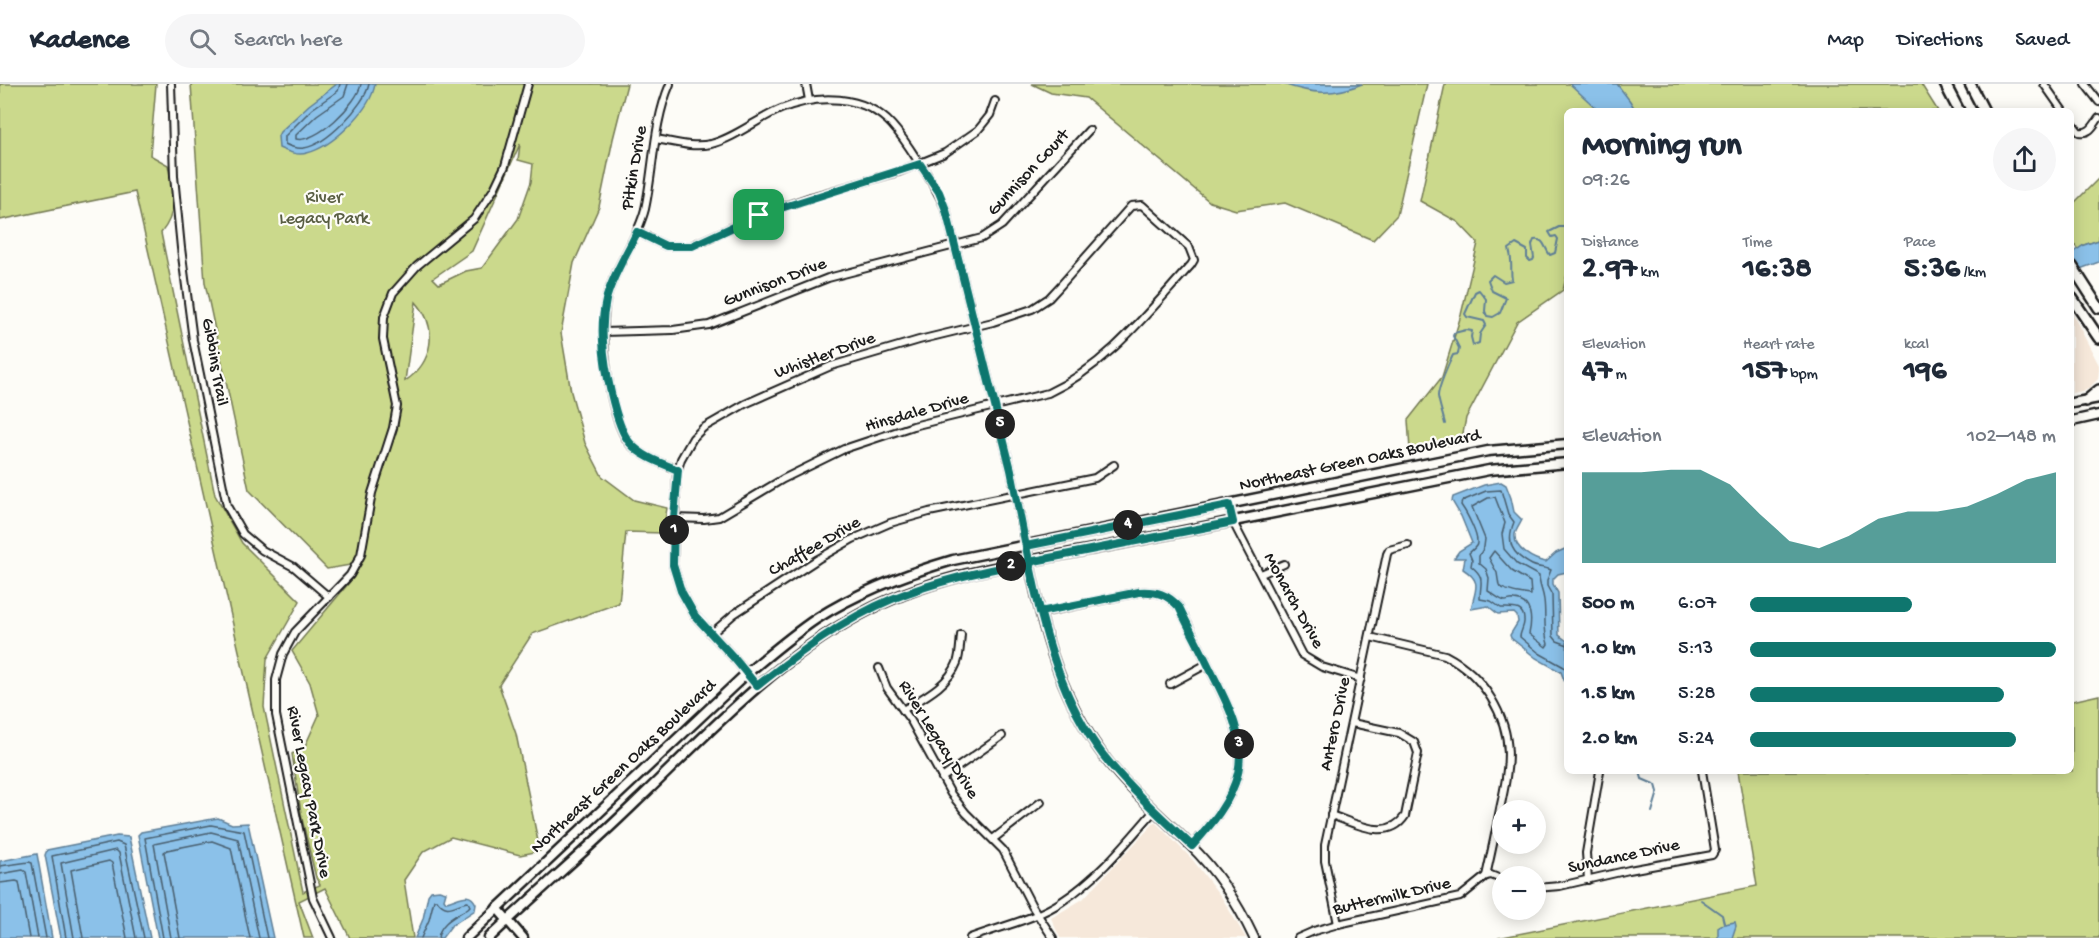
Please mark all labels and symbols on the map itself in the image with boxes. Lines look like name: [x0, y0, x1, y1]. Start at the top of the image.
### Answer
street label: Pitkin Drive: [617, 124, 653, 213]
street label: Gunnison Court: [984, 124, 1076, 221]
park label: River Legacy Park: [279, 188, 371, 230]
pin: [733, 189, 784, 240]
street label: Gunnison Drive: [720, 253, 830, 312]
street label: Gibbins Trail: [196, 316, 232, 408]
street label: Whistler Drive: [772, 328, 879, 384]
street label: Hinsdale Drive: [863, 388, 972, 438]
pin: 5: [985, 409, 1015, 439]
street label: Northeast Green Oaks Boulevard: [1238, 425, 1484, 497]
pin: 4: [1113, 510, 1143, 540]
street label: Chaffee Drive: [765, 512, 865, 582]
pin: 1: [659, 515, 689, 545]
street label: Monarch Drive: [1258, 550, 1328, 653]
pin: 2: [996, 551, 1026, 581]
street label: Northeast Green Oaks Boulevard: [527, 674, 722, 859]
street label: Antero Drive: [1316, 675, 1356, 773]
street label: River Legacy Drive: [893, 677, 983, 804]
street label: River Legacy Park Drive: [281, 704, 335, 880]
pin: 3: [1224, 729, 1254, 759]
street label: Sundance Drive: [1566, 835, 1682, 879]
street label: Buttermilk Drive: [1330, 873, 1454, 921]

